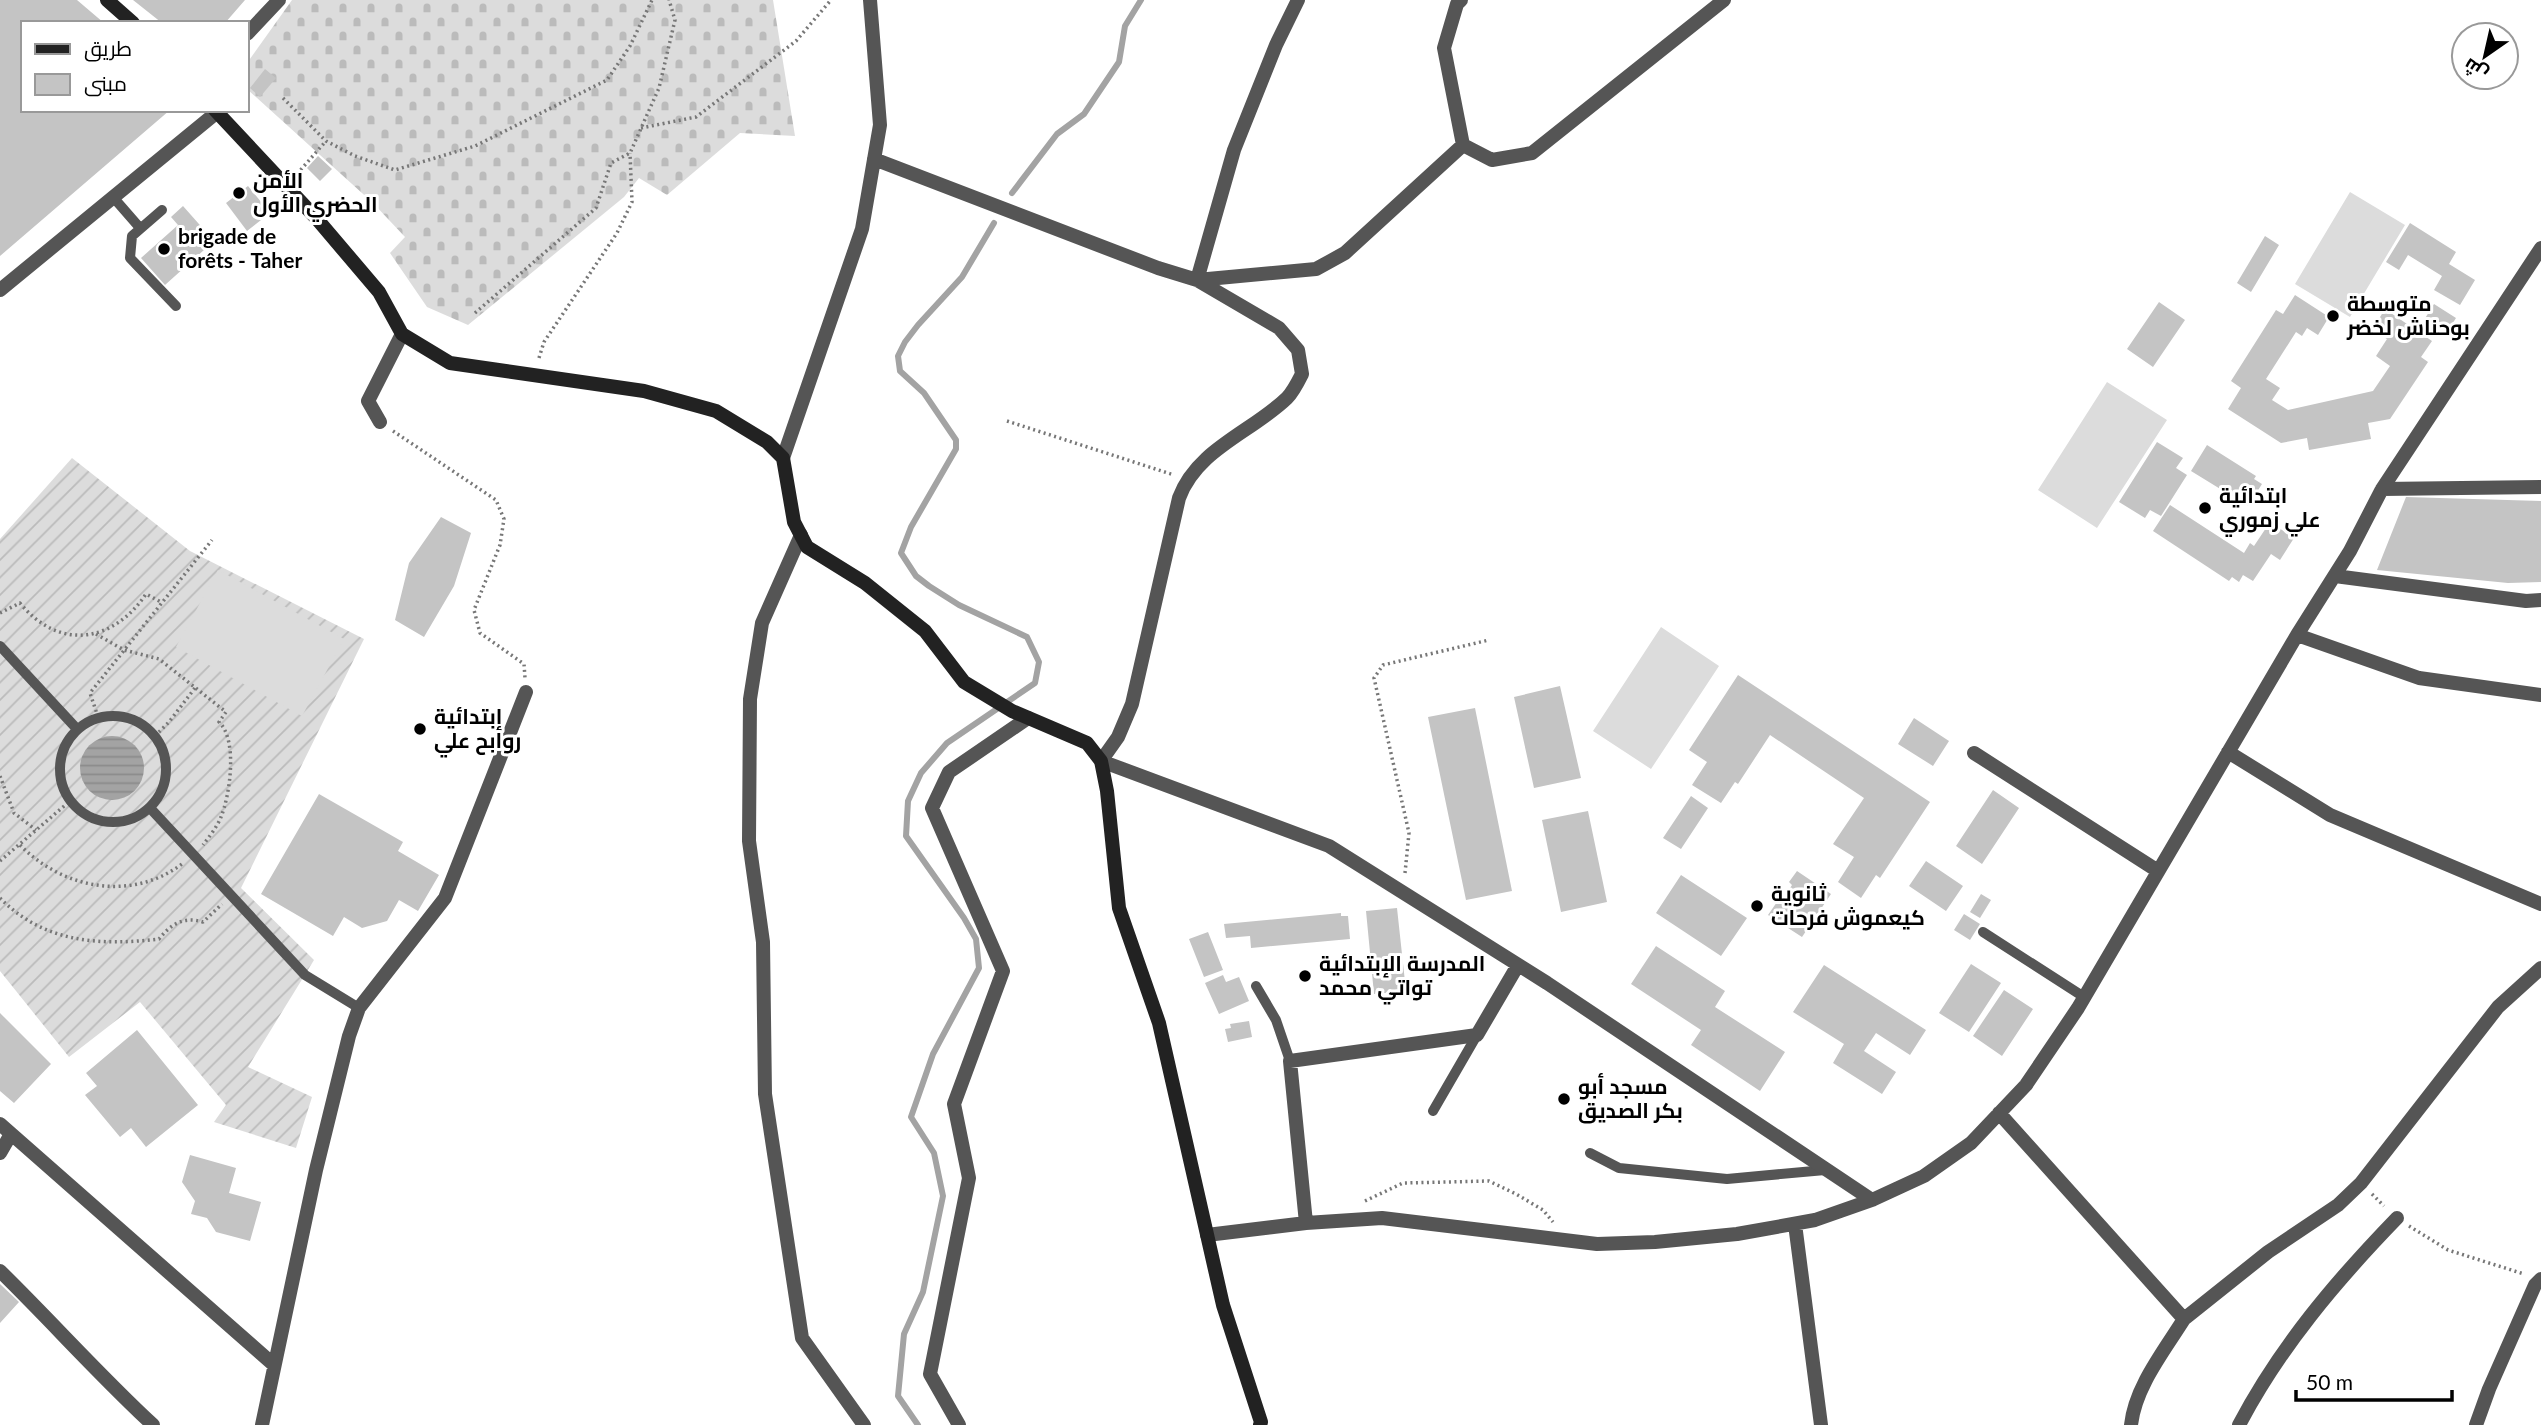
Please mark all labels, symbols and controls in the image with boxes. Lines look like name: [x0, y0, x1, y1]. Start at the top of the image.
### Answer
legend: [21, 21, 248, 112]
north arrow: [2450, 21, 2520, 91]
text: طريق: [84, 35, 132, 62]
text: ش: [2459, 53, 2492, 87]
text: مبنى: [84, 70, 127, 97]
place label: الأمن الحضري الأول: [253, 167, 378, 222]
marker: الأمن الحضري الأول: [231, 185, 247, 201]
place label: brigade de forêts - Taher: [178, 223, 302, 272]
marker: brigade de forêts - Taher: [156, 241, 172, 257]
place label: متوسطة بوحناش لخضر: [2346, 290, 2470, 341]
marker: متوسطة بوحناش لخضر: [2325, 308, 2341, 324]
place label: ابتدائية علي زموري: [2219, 482, 2321, 537]
marker: ابتدائية علي زموري: [2197, 500, 2213, 516]
place label: إبتدائية روابح علي: [434, 703, 521, 758]
marker: إبتدائية روابح علي: [412, 721, 428, 737]
place label: ثانوية كيعموش فرحات: [1771, 880, 1925, 931]
marker: ثانوية كيعموش فرحات: [1749, 898, 1765, 914]
place label: المدرسة الإبتدائية تواتي محمد: [1319, 950, 1485, 1005]
marker: المدرسة الإبتدائية تواتي محمد: [1297, 968, 1313, 984]
place label: مسجد أبو بكر الصديق: [1578, 1073, 1683, 1124]
marker: مسجد أبو بكر الصديق: [1556, 1091, 1572, 1107]
scale bar: [2296, 1358, 2452, 1402]
text: 50 m: [2306, 1369, 2353, 1394]

